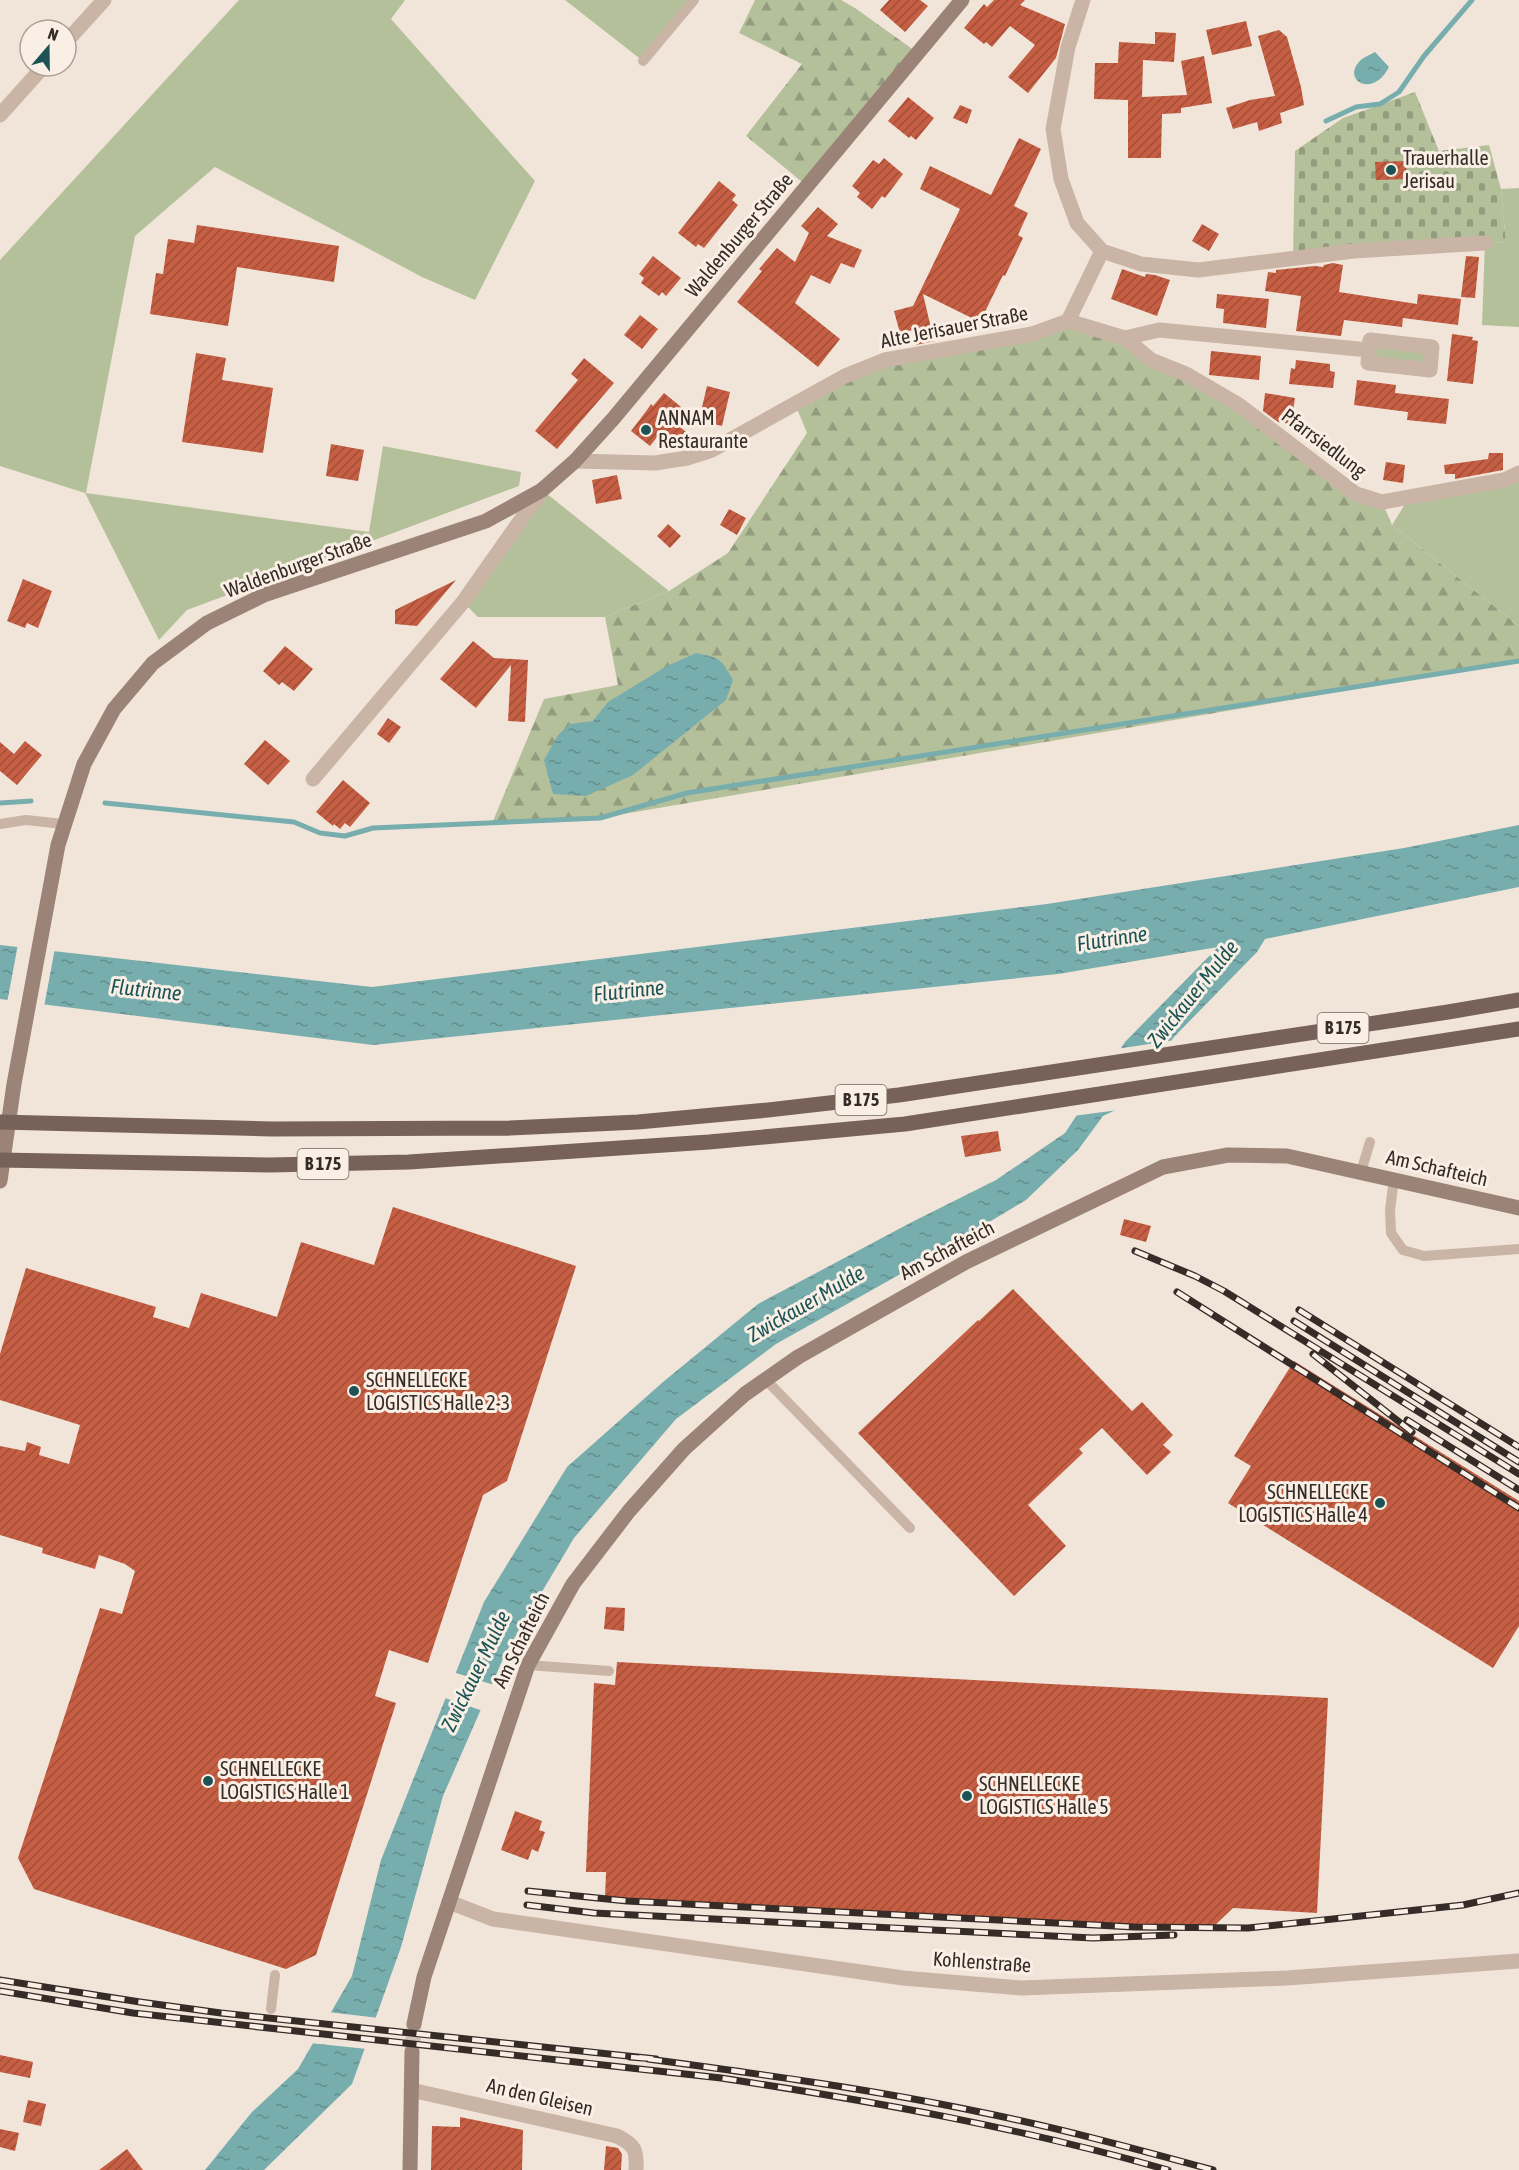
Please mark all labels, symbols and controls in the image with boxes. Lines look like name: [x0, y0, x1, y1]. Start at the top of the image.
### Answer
north arrow: [18, 18, 78, 78]
text: N: [46, 24, 61, 44]
place label: Trauerhalle Jerisau: [1403, 146, 1489, 192]
marker: Trauerhalle Jerisau: [1384, 163, 1398, 177]
street label: Waldenburger Straße: [680, 168, 797, 301]
street label: Alte Jerisauer Straße: [878, 301, 1030, 352]
street label: Pfarrsiedlung: [1278, 403, 1371, 482]
place label: ANNAM Restaurante: [658, 406, 748, 452]
marker: ANNAM Restaurante: [639, 423, 653, 437]
street label: Waldenburger Straße: [221, 527, 374, 602]
water label: Flutrinne: [1075, 921, 1149, 955]
water label: Zwickauer Mulde: [1142, 935, 1243, 1052]
water label: Flutrinne: [109, 973, 183, 1005]
water label: Flutrinne: [592, 974, 666, 1006]
road number: B 175: [1318, 1013, 1368, 1043]
road number: B 175: [836, 1085, 886, 1115]
street label: Am Schafteich: [1384, 1145, 1490, 1190]
road number: B 175: [298, 1149, 348, 1179]
street label: Am Schafteich: [896, 1215, 998, 1284]
water label: Zwickauer Mulde: [743, 1260, 868, 1346]
place label: SCHNELLECKE LOGISTICS Halle 2-3: [366, 1368, 510, 1414]
marker: SCHNELLECKE LOGISTICS Halle 2-3: [347, 1384, 361, 1398]
place label: SCHNELLECKE LOGISTICS Halle 4: [1238, 1480, 1368, 1526]
marker: SCHNELLECKE LOGISTICS Halle 4: [1373, 1496, 1387, 1510]
street label: Am Schafteich: [488, 1588, 554, 1691]
water label: Zwickauer Mulde: [436, 1606, 515, 1735]
place label: SCHNELLECKE LOGISTICS Halle 1: [220, 1757, 350, 1803]
place label: SCHNELLECKE LOGISTICS Halle 5: [979, 1772, 1109, 1818]
marker: SCHNELLECKE LOGISTICS Halle 1: [201, 1774, 215, 1788]
marker: SCHNELLECKE LOGISTICS Halle 5: [960, 1789, 974, 1803]
street label: Kohlenstraße: [932, 1947, 1032, 1976]
street label: An den Gleisen: [485, 2073, 596, 2120]

